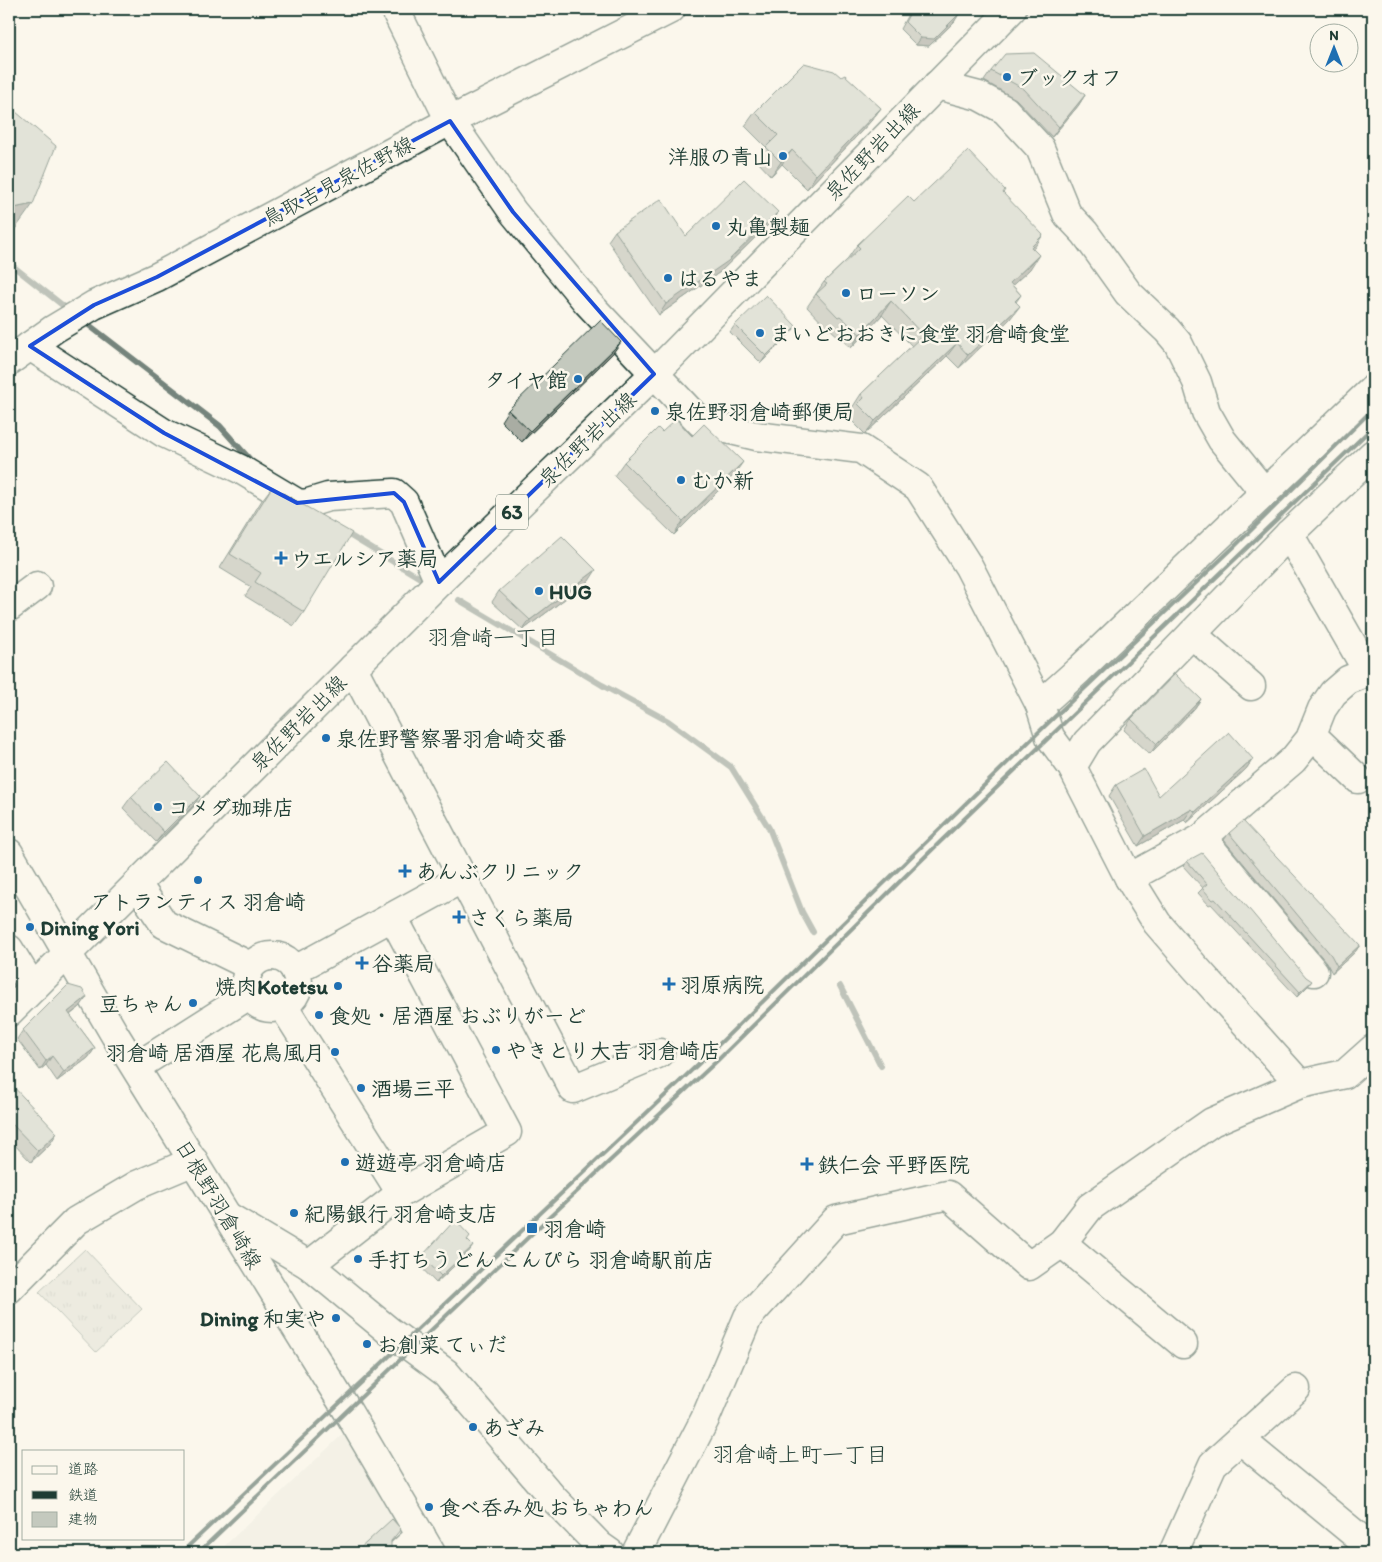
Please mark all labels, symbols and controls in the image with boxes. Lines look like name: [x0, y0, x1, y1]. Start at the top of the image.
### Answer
north arrow: [1310, 22, 1360, 72]
text: N: [1329, 27, 1339, 44]
place label: ブックオフ: [1017, 65, 1122, 90]
marker: ブックオフ: [1001, 71, 1013, 83]
street label: 泉佐野岩出線: [819, 97, 925, 205]
street label: 鳥取吉見泉佐野線: [258, 131, 418, 231]
place label: 洋服の青山: [668, 144, 773, 169]
marker: 洋服の青山: [777, 150, 789, 162]
place label: 丸亀製麺: [726, 214, 810, 239]
marker: 丸亀製麺: [710, 220, 722, 232]
place label: はるやま: [678, 266, 762, 291]
marker: はるやま: [662, 272, 674, 284]
place label: ローソン: [856, 281, 940, 306]
marker: ローソン: [840, 287, 852, 299]
place label: まいどおおきに食堂 羽倉崎食堂: [770, 321, 1070, 346]
marker: まいどおおきに食堂 羽倉崎食堂: [754, 327, 766, 339]
place label: タイヤ館: [485, 367, 568, 392]
marker: タイヤ館: [572, 373, 584, 385]
street label: 泉佐野岩出線: [533, 386, 641, 492]
place label: 泉佐野羽倉崎郵便局: [665, 399, 854, 424]
marker: 泉佐野羽倉崎郵便局: [649, 405, 661, 417]
place label: むか新: [691, 468, 754, 493]
marker: むか新: [675, 474, 687, 486]
road number: 63: [496, 494, 528, 530]
place label: ウエルシア薬局: [291, 546, 438, 571]
marker: ウエルシア薬局: [275, 552, 287, 564]
place label: HUG: [549, 579, 592, 604]
marker: HUG: [533, 585, 545, 597]
district label: 羽倉崎一丁目: [427, 624, 559, 651]
street label: 泉佐野岩出線: [245, 670, 351, 776]
place label: 泉佐野警察署羽倉崎交番: [336, 726, 567, 751]
marker: 泉佐野警察署羽倉崎交番: [320, 732, 332, 744]
place label: コメダ珈琲店: [168, 795, 294, 820]
marker: コメダ珈琲店: [152, 801, 164, 813]
place label: あんぶクリニック: [416, 859, 584, 884]
marker: あんぶクリニック: [398, 864, 412, 878]
marker: アトランティス 羽倉崎: [192, 874, 204, 886]
place label: アトランティス 羽倉崎: [90, 889, 306, 914]
place label: さくら薬局: [469, 905, 574, 930]
marker: さくら薬局: [453, 911, 465, 923]
place label: Dining Yori: [40, 915, 140, 941]
marker: Dining Yori: [24, 921, 36, 933]
place label: 谷薬局: [372, 951, 435, 976]
marker: 谷薬局: [356, 957, 368, 969]
place label: 羽原病院: [680, 972, 764, 997]
place label: 焼肉Kotetsu: [215, 974, 328, 999]
marker: 羽原病院: [662, 977, 676, 991]
marker: 焼肉Kotetsu: [332, 980, 344, 992]
place label: 豆ちゃん: [99, 991, 183, 1016]
marker: 豆ちゃん: [187, 997, 199, 1009]
place label: 食処・居酒屋 おぶりがーど: [329, 1003, 586, 1028]
marker: 食処・居酒屋 おぶりがーど: [313, 1009, 325, 1021]
place label: やきとり大吉 羽倉崎店: [506, 1038, 721, 1063]
place label: 羽倉崎 居酒屋 花鳥風月: [106, 1040, 325, 1065]
marker: やきとり大吉 羽倉崎店: [490, 1044, 502, 1056]
marker: 羽倉崎 居酒屋 花鳥風月: [329, 1046, 341, 1058]
place label: 酒場三平: [371, 1076, 455, 1101]
marker: 酒場三平: [355, 1082, 367, 1094]
street label: 日根野羽倉崎線: [170, 1135, 268, 1273]
place label: 遊遊亭 羽倉崎店: [355, 1150, 507, 1175]
place label: 鉄仁会 平野医院: [818, 1152, 970, 1177]
marker: 遊遊亭 羽倉崎店: [339, 1156, 351, 1168]
marker: 鉄仁会 平野医院: [800, 1157, 814, 1171]
place label: 紀陽銀行 羽倉崎支店: [304, 1201, 498, 1226]
marker: 紀陽銀行 羽倉崎支店: [288, 1207, 300, 1219]
place label: 羽倉崎: [543, 1216, 606, 1241]
marker: 羽倉崎: [525, 1221, 539, 1235]
place label: 手打ちうどん こんぴら 羽倉崎駅前店: [368, 1247, 714, 1272]
marker: 手打ちうどん こんぴら 羽倉崎駅前店: [352, 1253, 364, 1265]
place label: Dining 和実や: [200, 1306, 326, 1332]
marker: Dining 和実や: [330, 1312, 342, 1324]
place label: お創菜 てぃだ: [377, 1332, 508, 1357]
marker: お創菜 てぃだ: [361, 1338, 373, 1350]
place label: あざみ: [483, 1415, 545, 1440]
marker: あざみ: [467, 1421, 479, 1433]
district label: 羽倉崎上町一丁目: [712, 1441, 888, 1468]
legend: [22, 1450, 185, 1540]
text: 道路: [68, 1460, 98, 1478]
text: 鉄道: [68, 1486, 98, 1504]
place label: 食べ呑み処 おちゃわん: [439, 1495, 654, 1520]
marker: 食べ呑み処 おちゃわん: [423, 1501, 435, 1513]
text: 建物: [68, 1510, 98, 1528]

